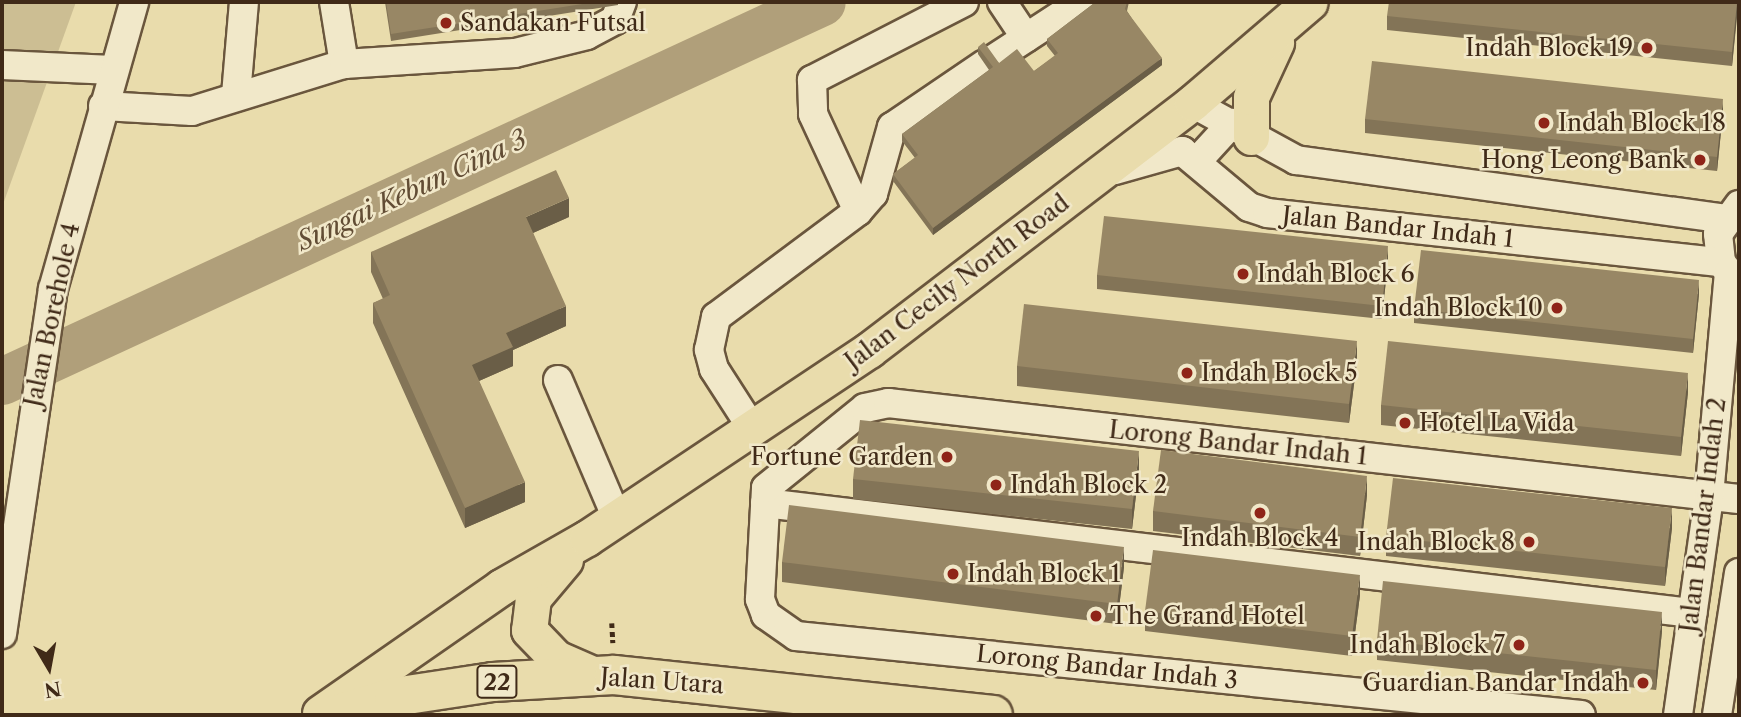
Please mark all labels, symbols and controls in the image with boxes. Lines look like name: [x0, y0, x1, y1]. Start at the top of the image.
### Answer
place label: Sandakan Futsal: [460, 9, 646, 37]
marker: Sandakan Futsal: [438, 15, 454, 31]
place label: Indah Block 19: [1465, 34, 1633, 62]
marker: Indah Block 19: [1639, 40, 1655, 56]
place label: Indah Block 18: [1558, 109, 1726, 137]
marker: Indah Block 18: [1536, 115, 1552, 131]
water label: Sungai Kebun Cina 3: [292, 124, 532, 258]
place label: Hong Leong Bank: [1481, 146, 1686, 174]
marker: Hong Leong Bank: [1692, 152, 1708, 168]
street label: Jalan Cecily North Road: [839, 188, 1075, 376]
street label: Jalan Bandar Indah 1: [1281, 200, 1515, 254]
street label: Jalan Borehole 4: [18, 220, 86, 410]
place label: Indah Block 6: [1257, 260, 1415, 288]
marker: Indah Block 6: [1235, 266, 1251, 282]
place label: Indah Block 10: [1374, 294, 1543, 322]
marker: Indah Block 10: [1549, 300, 1565, 316]
place label: Indah Block 5: [1201, 359, 1358, 387]
marker: Indah Block 5: [1179, 365, 1195, 381]
street label: Jalan Bandar Indah 2: [1674, 396, 1732, 634]
place label: Hotel La Vida: [1419, 409, 1576, 437]
street label: Lorong Bandar Indah 1: [1107, 415, 1369, 471]
marker: Hotel La Vida: [1397, 415, 1413, 431]
place label: Fortune Garden: [751, 443, 933, 471]
marker: Fortune Garden: [939, 449, 955, 465]
place label: Indah Block 2: [1010, 471, 1168, 499]
marker: Indah Block 2: [988, 477, 1004, 493]
marker: Indah Block 4: [1252, 505, 1268, 521]
place label: Indah Block 4: [1181, 524, 1339, 552]
place label: Indah Block 8: [1357, 528, 1515, 556]
marker: Indah Block 8: [1521, 534, 1537, 550]
place label: Indah Block 1: [967, 560, 1121, 588]
marker: Indah Block 1: [945, 566, 961, 582]
place label: The Grand Hotel: [1110, 602, 1305, 630]
marker: The Grand Hotel: [1088, 608, 1104, 624]
place label: Indah Block 7: [1349, 631, 1505, 659]
north arrow: [14, 633, 84, 703]
marker: Indah Block 7: [1511, 637, 1527, 653]
street label: Lorong Bandar Indah 3: [975, 639, 1239, 695]
road number: 22: [476, 662, 518, 702]
street label: Jalan Utara: [599, 662, 725, 700]
place label: Guardian Bandar Indah: [1362, 669, 1629, 697]
marker: Guardian Bandar Indah: [1635, 675, 1651, 691]
text: N: [43, 676, 63, 702]

